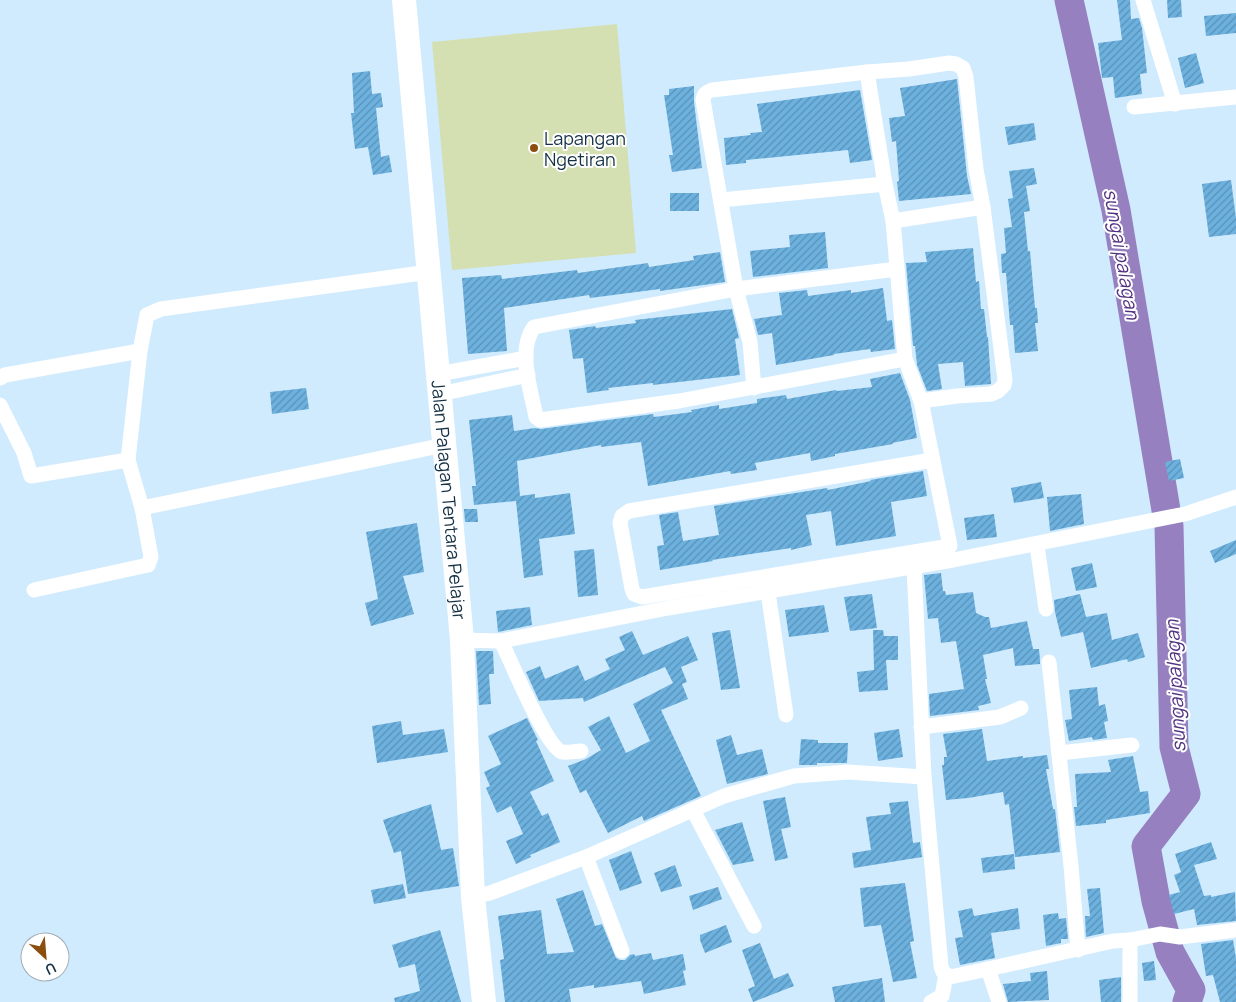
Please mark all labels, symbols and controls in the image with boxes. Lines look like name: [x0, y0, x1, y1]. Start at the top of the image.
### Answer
place label: Lapangan Ngetiran: [544, 126, 626, 171]
marker: Lapangan Ngetiran: [528, 142, 540, 154]
water label: sungai palagan: [1098, 187, 1146, 322]
street label: Jalan Palagan Tentara Pelajar: [427, 379, 472, 621]
water label: sungai palagan: [1159, 618, 1191, 753]
north arrow: [20, 932, 70, 982]
text: U: [42, 958, 60, 980]

